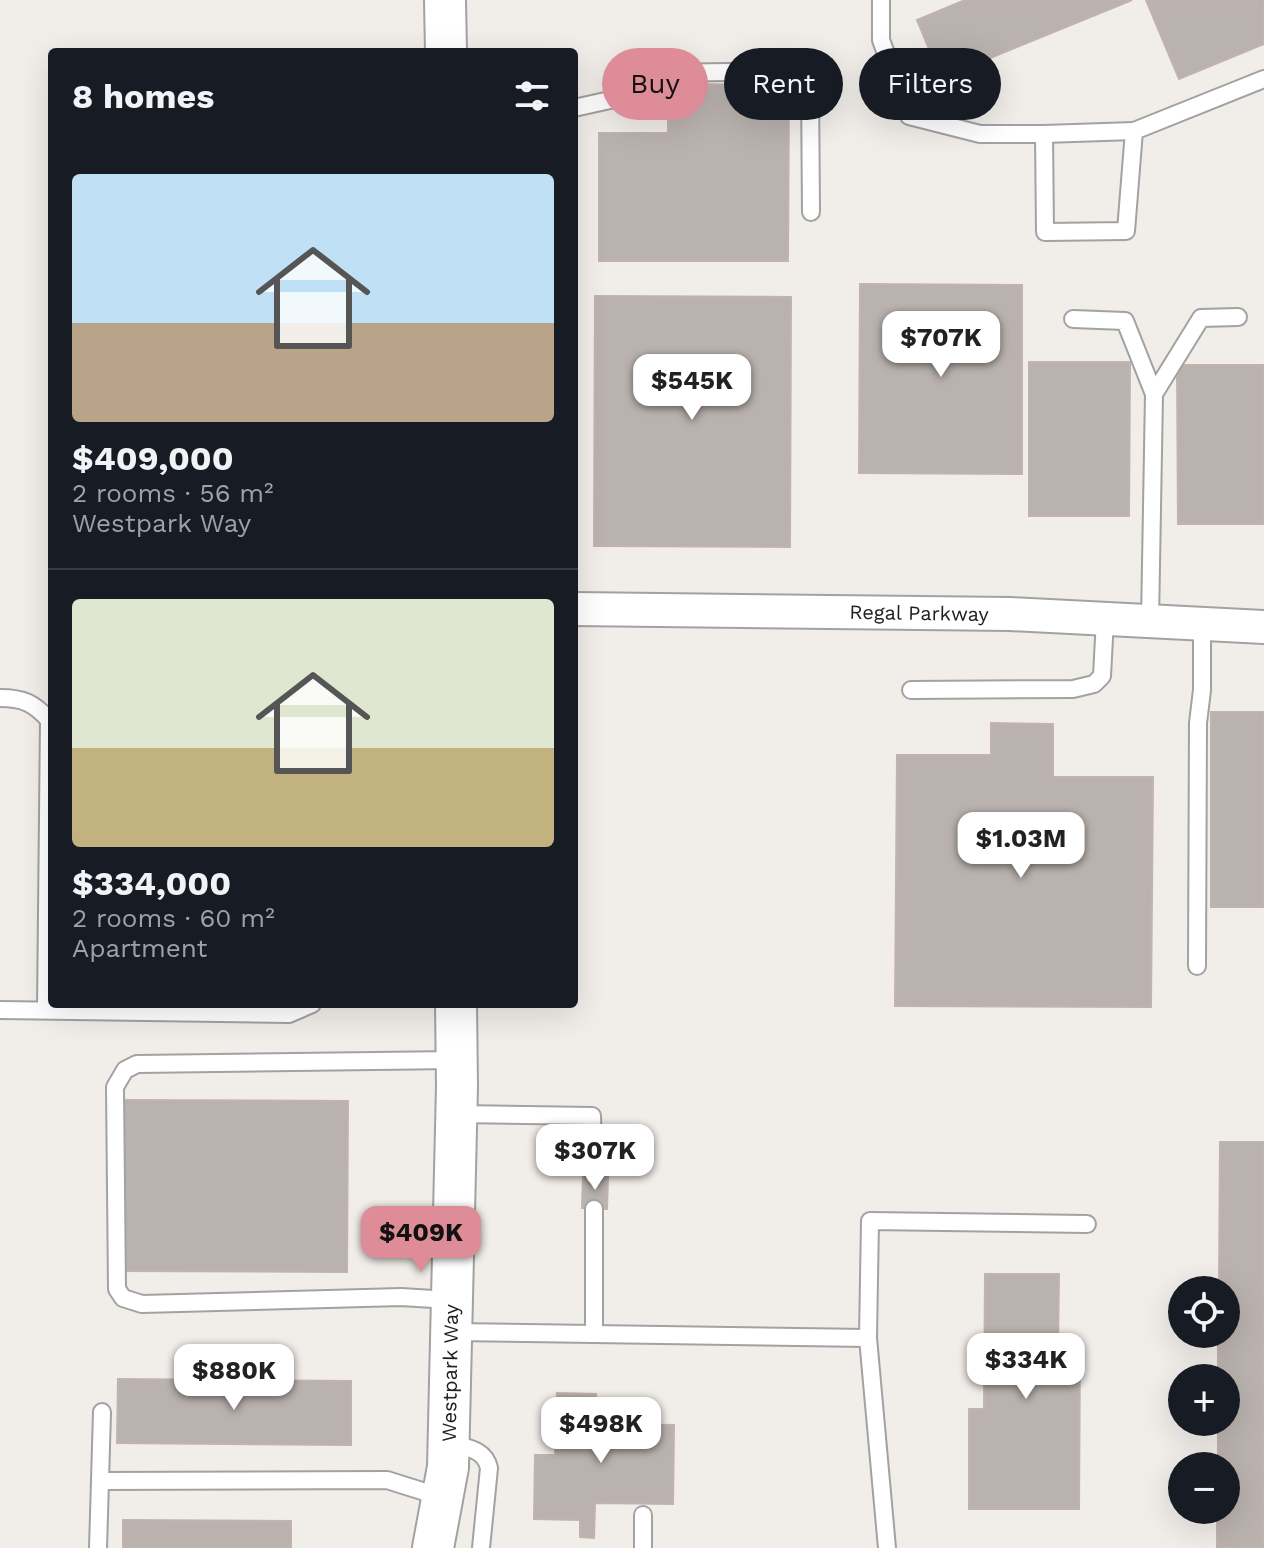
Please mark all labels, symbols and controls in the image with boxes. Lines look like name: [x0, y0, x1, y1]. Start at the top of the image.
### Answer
chip: Buy: [602, 48, 708, 120]
chip: Rent: [724, 48, 843, 120]
chip: Filters: [859, 48, 1001, 120]
icon: filters: [510, 74, 554, 118]
text: 8 homes: [72, 76, 214, 116]
icon: home: [241, 226, 385, 370]
pin: $707K: [885, 311, 997, 379]
text: $707K: [900, 322, 982, 352]
pin: $545K: [636, 354, 748, 422]
text: $545K: [651, 365, 733, 395]
text: $409,000: [72, 438, 234, 478]
text: 2 rooms · 56 m²: [72, 478, 274, 508]
text: Westpark Way: [72, 508, 251, 538]
street label: Regal Parkway: [849, 600, 990, 626]
icon: home: [241, 651, 385, 795]
pin: $1.03M: [956, 812, 1086, 880]
text: $1.03M: [976, 823, 1066, 853]
text: $334,000: [72, 863, 231, 903]
text: 2 rooms · 60 m²: [72, 903, 275, 933]
text: Apartment: [72, 933, 208, 963]
pin: $307K: [539, 1124, 651, 1192]
text: $307K: [554, 1135, 636, 1165]
pin: $409K: [365, 1206, 477, 1274]
text: $409K: [379, 1217, 463, 1247]
map controls: [1168, 1276, 1240, 1524]
button: locate: [1168, 1276, 1240, 1348]
street label: Westpark Way: [437, 1303, 463, 1442]
pin: $334K: [970, 1333, 1082, 1401]
pin: $880K: [178, 1344, 290, 1412]
text: $334K: [985, 1344, 1067, 1374]
text: $880K: [192, 1355, 276, 1385]
button: +: [1168, 1364, 1240, 1436]
pin: $498K: [545, 1397, 657, 1465]
text: $498K: [559, 1408, 643, 1438]
button: −: [1168, 1452, 1240, 1524]

